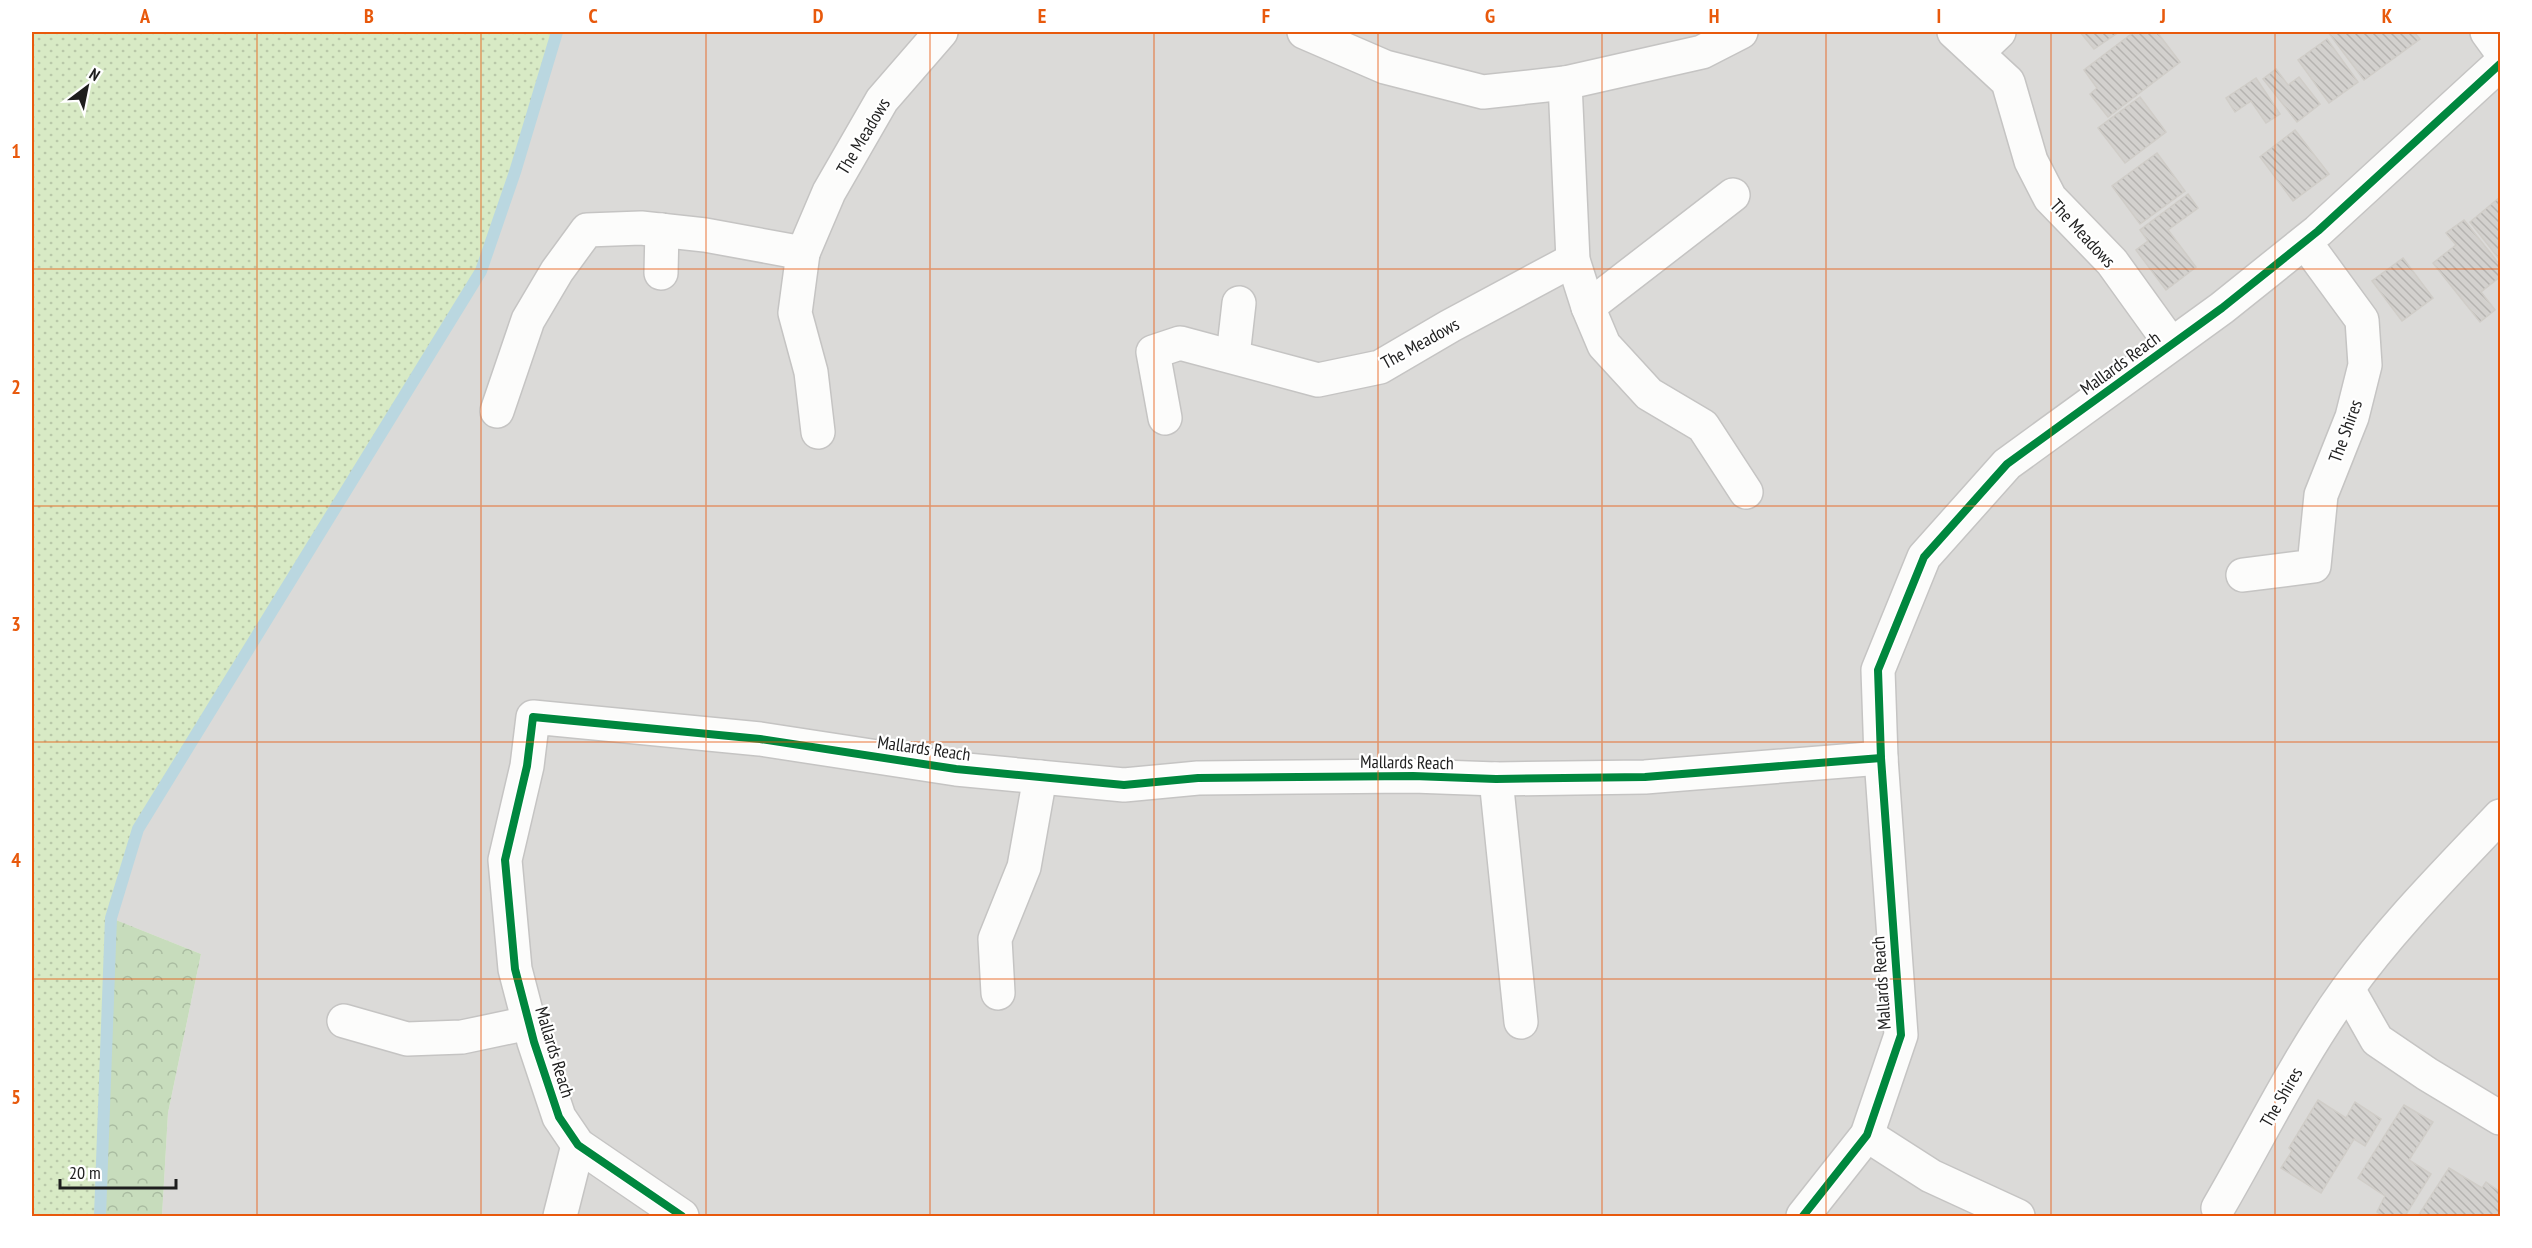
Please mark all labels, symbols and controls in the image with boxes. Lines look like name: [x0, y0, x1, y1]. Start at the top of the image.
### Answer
text: A: [139, 3, 151, 29]
text: B: [364, 3, 374, 29]
text: C: [588, 3, 598, 29]
text: D: [813, 3, 824, 29]
text: E: [1038, 3, 1046, 29]
text: F: [1262, 3, 1270, 29]
text: G: [1485, 3, 1495, 29]
text: H: [1709, 3, 1719, 29]
text: I: [1937, 3, 1941, 29]
text: J: [2159, 3, 2166, 29]
text: K: [2382, 3, 2393, 29]
north arrow: [57, 57, 117, 117]
text: N: [86, 64, 104, 85]
street label: The Meadows: [831, 93, 895, 179]
text: 1: [11, 138, 21, 164]
street label: The Meadows: [2045, 194, 2121, 272]
street label: The Meadows: [1377, 312, 1463, 374]
street label: Mallards Reach: [2075, 326, 2165, 400]
text: 2: [11, 374, 21, 400]
street label: The Shires: [2323, 396, 2367, 466]
text: 3: [11, 611, 21, 637]
street label: Mallards Reach: [876, 730, 972, 766]
street label: Mallards Reach: [1360, 750, 1454, 774]
text: 4: [11, 847, 21, 873]
street label: Mallards Reach: [1866, 935, 1896, 1031]
street label: Mallards Reach: [530, 1004, 580, 1100]
street label: The Shires: [2255, 1063, 2307, 1131]
text: 5: [11, 1084, 21, 1110]
scale bar: [60, 1152, 176, 1190]
text: 20 m: [69, 1161, 101, 1184]

